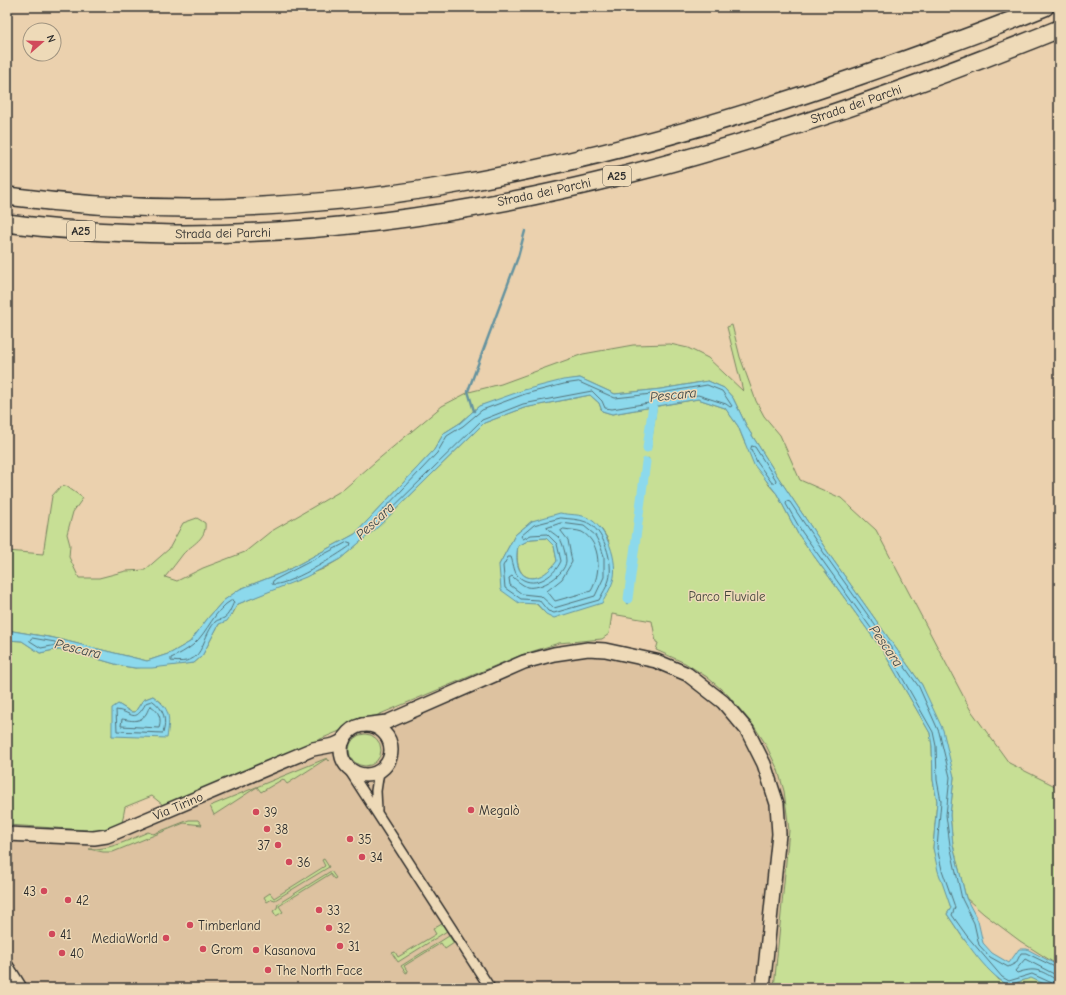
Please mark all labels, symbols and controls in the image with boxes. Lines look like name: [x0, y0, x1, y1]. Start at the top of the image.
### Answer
north arrow: [22, 22, 62, 62]
text: N: [44, 33, 58, 44]
street label: Strada dei Parchi: [808, 81, 904, 127]
road number: A25: [603, 166, 631, 186]
street label: Strada dei Parchi: [496, 175, 592, 209]
road number: A25: [67, 221, 95, 241]
street label: Strada dei Parchi: [175, 225, 271, 241]
water label: Pescara: [649, 384, 697, 406]
water label: Pescara: [352, 499, 398, 543]
park label: Parco Fluviale: [688, 589, 766, 604]
water label: Pescara: [866, 622, 906, 670]
water label: Pescara: [53, 635, 103, 663]
street label: Via Tirino: [151, 789, 205, 823]
place label: Megalò: [479, 803, 520, 818]
place label: 39: [264, 805, 278, 820]
marker: Megalò: [466, 805, 476, 815]
marker: 39: [251, 807, 261, 817]
place label: 38: [275, 822, 289, 837]
marker: 38: [262, 824, 272, 834]
place label: 35: [358, 832, 372, 847]
marker: 35: [345, 834, 355, 844]
place label: 37: [257, 838, 270, 853]
marker: 37: [273, 840, 283, 850]
place label: 34: [370, 850, 383, 865]
marker: 34: [357, 852, 367, 862]
place label: 36: [297, 855, 311, 870]
marker: 36: [284, 857, 294, 867]
place label: 43: [23, 884, 36, 899]
marker: 43: [39, 886, 49, 896]
place label: 42: [76, 893, 89, 908]
marker: 42: [63, 895, 73, 905]
place label: 33: [327, 903, 340, 918]
marker: 33: [314, 905, 324, 915]
place label: Timberland: [198, 918, 261, 933]
marker: Timberland: [185, 920, 195, 930]
place label: 32: [337, 921, 351, 936]
marker: 32: [324, 923, 334, 933]
place label: 41: [60, 927, 71, 942]
marker: 41: [47, 929, 57, 939]
place label: MediaWorld: [92, 931, 158, 946]
marker: MediaWorld: [161, 933, 171, 943]
place label: 31: [348, 939, 360, 954]
marker: 31: [335, 941, 345, 951]
place label: Grom: [211, 942, 243, 957]
place label: Kasanova: [264, 943, 316, 958]
marker: Grom: [198, 944, 208, 954]
marker: Kasanova: [251, 945, 261, 955]
place label: 40: [70, 946, 84, 961]
marker: 40: [57, 948, 67, 958]
place label: The North Face: [276, 963, 363, 978]
marker: The North Face: [263, 965, 273, 975]

